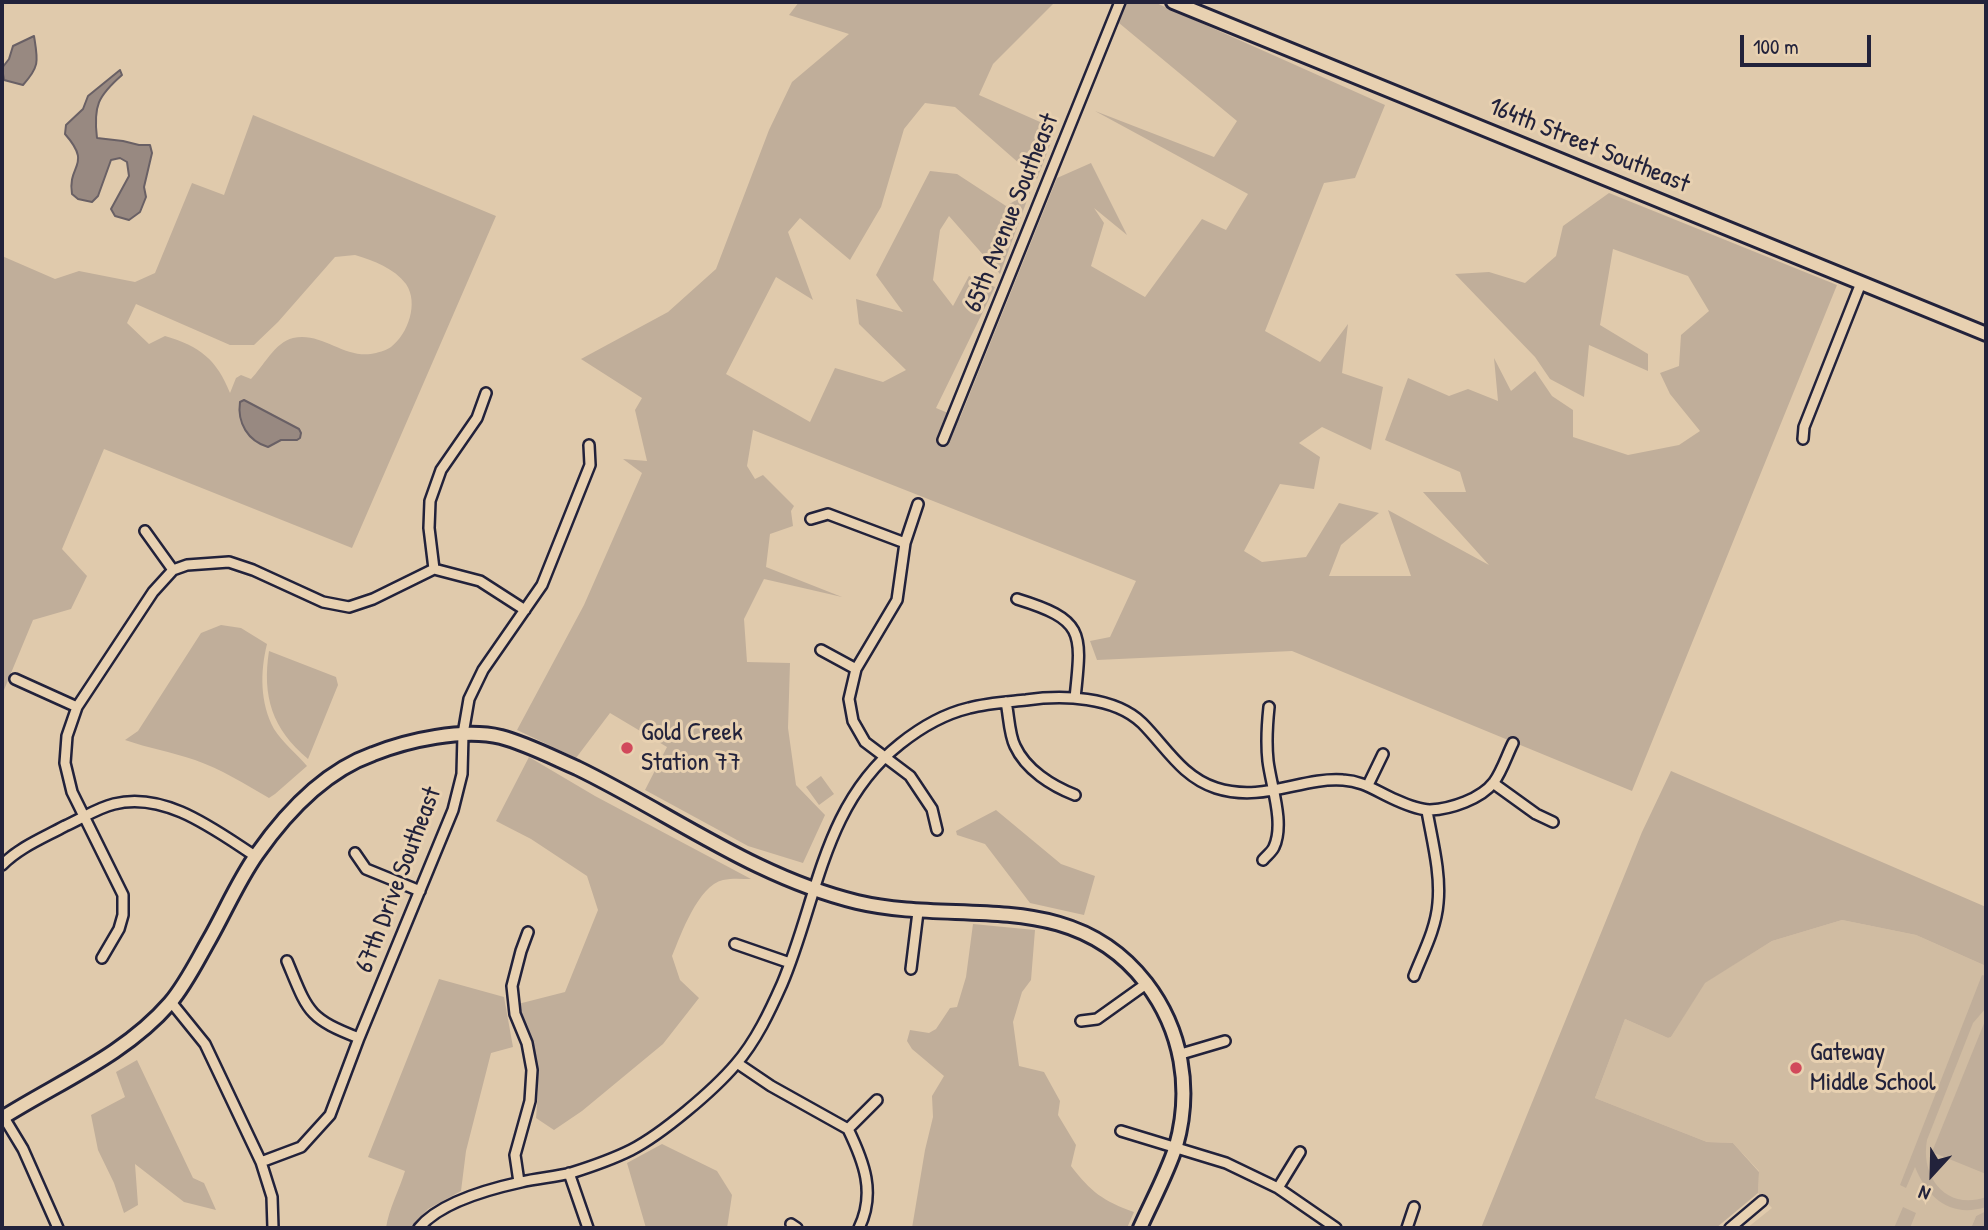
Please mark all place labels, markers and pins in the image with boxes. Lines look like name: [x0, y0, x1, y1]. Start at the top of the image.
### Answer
place label: Gold Creek Station 77: [641, 717, 743, 778]
marker: Gold Creek Station 77: [619, 740, 635, 756]
place label: Gateway Middle School: [1810, 1037, 1936, 1098]
marker: Gateway Middle School: [1788, 1060, 1804, 1076]

